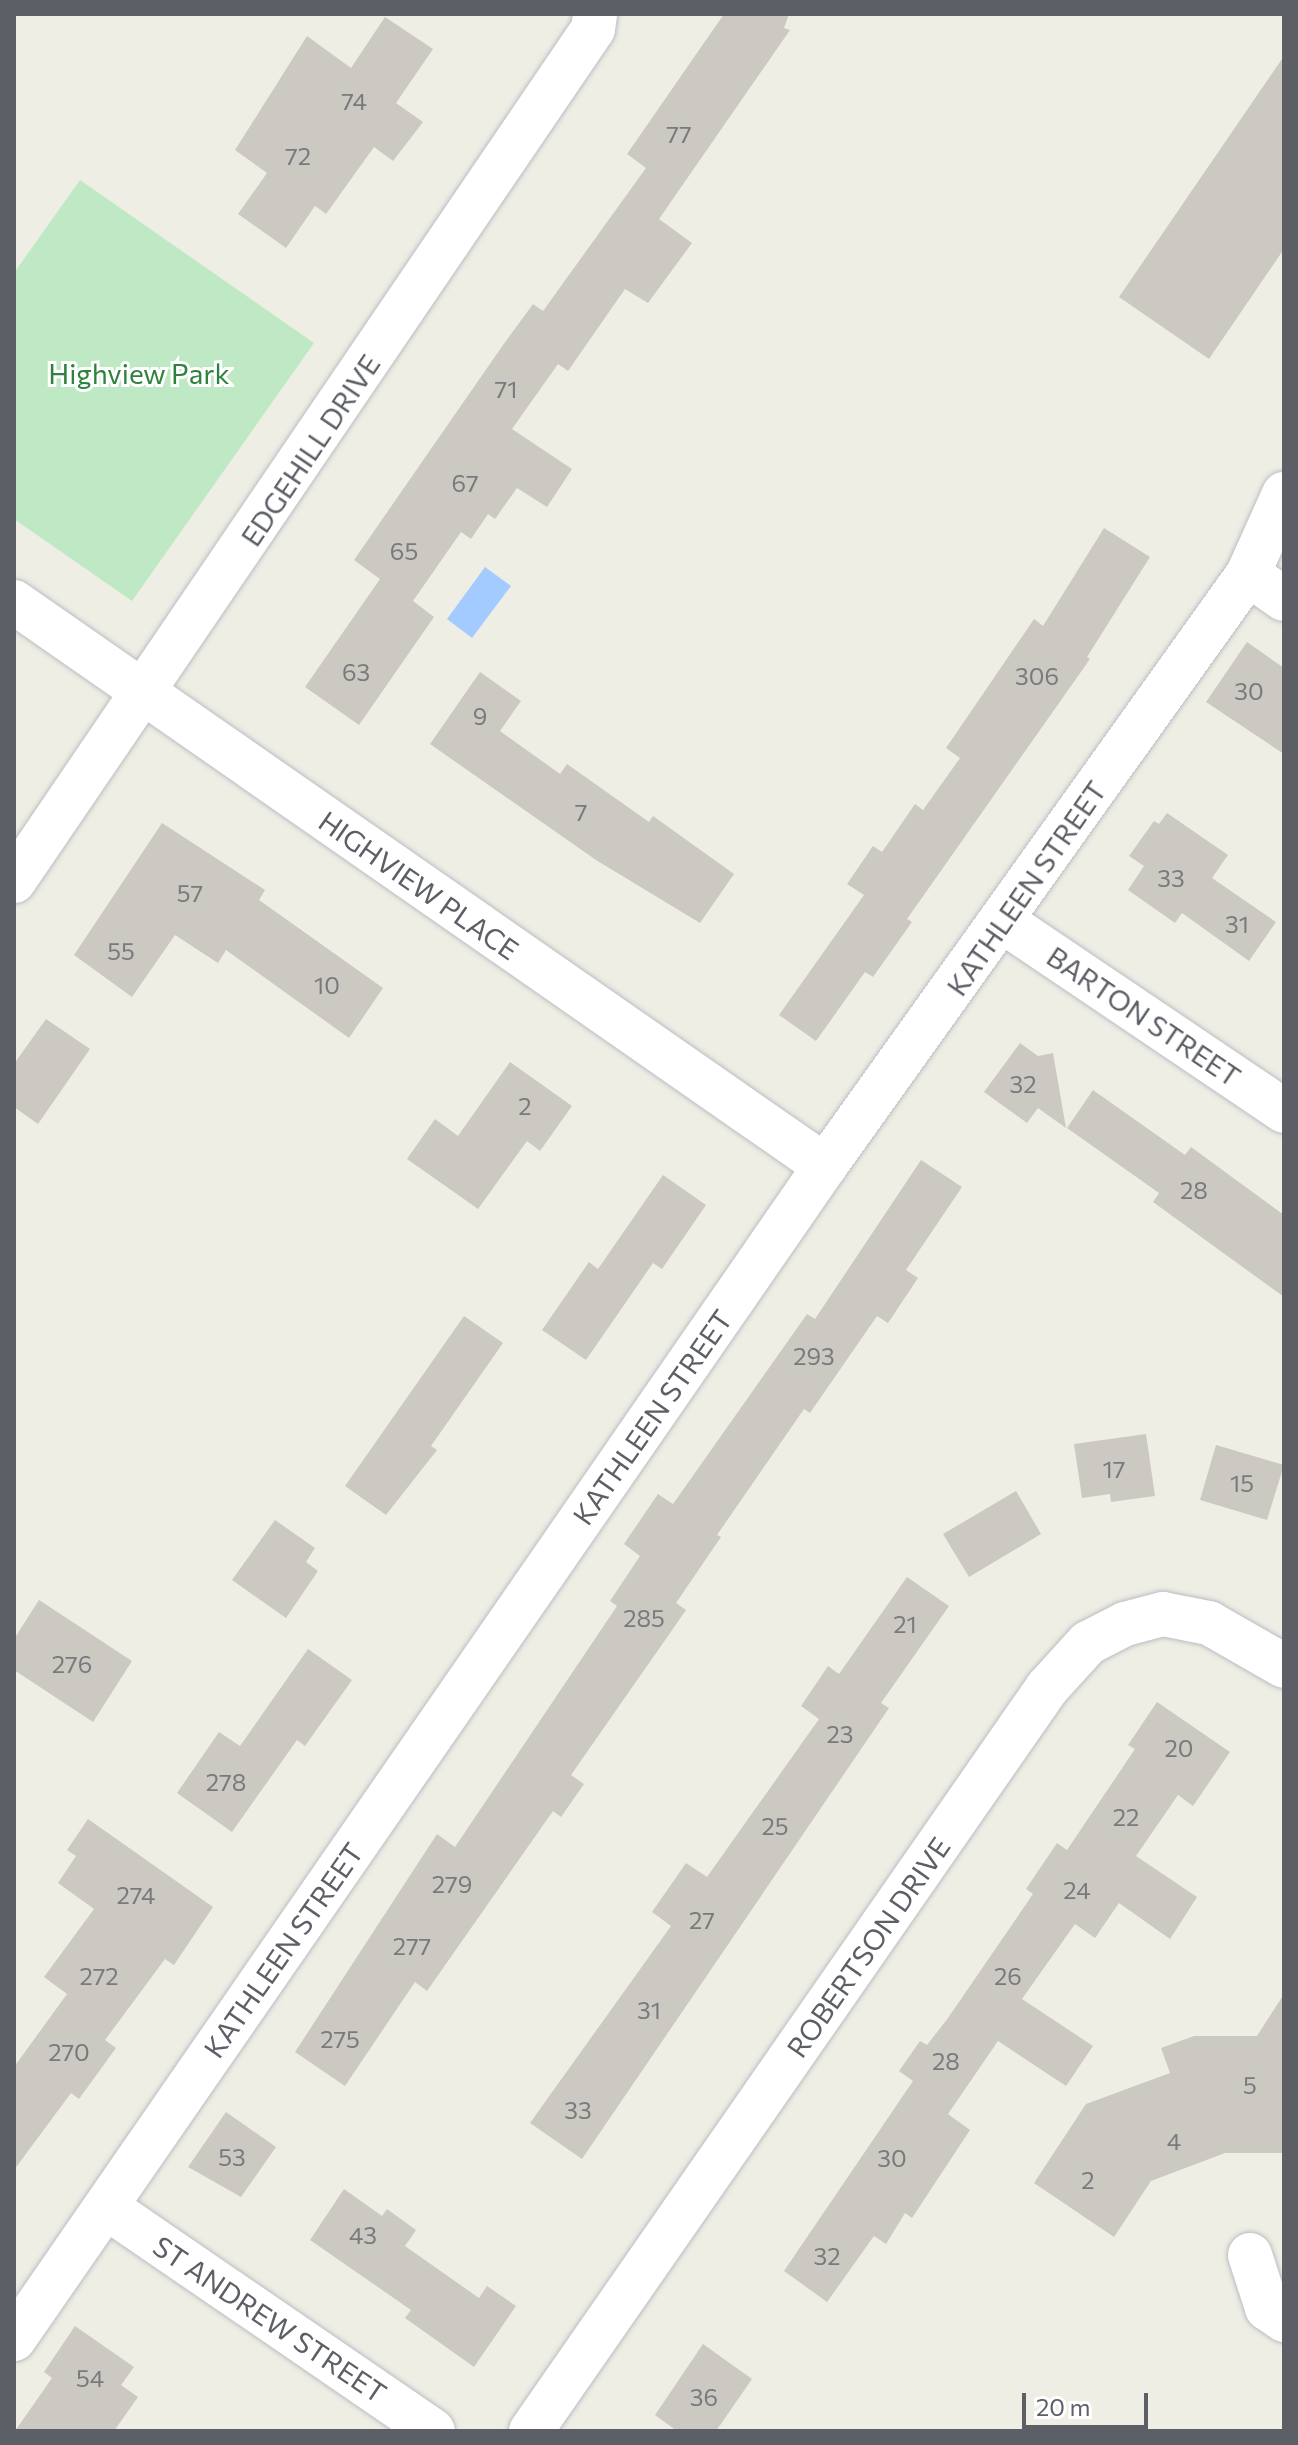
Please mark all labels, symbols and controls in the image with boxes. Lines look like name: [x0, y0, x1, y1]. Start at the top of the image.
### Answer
house number: 74: [341, 87, 367, 115]
house number: 77: [666, 120, 692, 148]
house number: 72: [285, 142, 311, 170]
street label: EDGEHILL DRIVE: [234, 348, 386, 552]
park label: Highview Park: [48, 356, 230, 390]
house number: 71: [495, 375, 517, 403]
house number: 67: [451, 469, 479, 497]
house number: 65: [390, 537, 418, 565]
house number: 63: [342, 658, 370, 686]
house number: 306: [1015, 662, 1059, 690]
house number: 30: [1234, 677, 1264, 705]
house number: 9: [473, 702, 487, 730]
street label: KATHLEEN STREET: [939, 774, 1113, 1002]
house number: 7: [575, 798, 587, 826]
street label: HIGHVIEW PLACE: [313, 804, 525, 966]
house number: 33: [1157, 864, 1185, 892]
house number: 57: [177, 879, 203, 907]
house number: 31: [1225, 910, 1249, 938]
house number: 55: [107, 937, 135, 965]
street label: BARTON STREET: [1041, 939, 1247, 1093]
house number: 10: [314, 971, 340, 999]
house number: 32: [1010, 1070, 1036, 1098]
house number: 2: [518, 1092, 532, 1120]
house number: 28: [1180, 1176, 1208, 1204]
street label: KATHLEEN STREET: [565, 1303, 739, 1531]
house number: 293: [793, 1342, 835, 1370]
house number: 17: [1103, 1455, 1125, 1483]
house number: 15: [1230, 1469, 1254, 1497]
house number: 285: [623, 1604, 665, 1632]
house number: 21: [893, 1610, 917, 1638]
house number: 276: [52, 1650, 92, 1678]
house number: 23: [827, 1720, 853, 1748]
house number: 20: [1165, 1734, 1193, 1762]
house number: 278: [206, 1768, 246, 1796]
house number: 22: [1113, 1803, 1139, 1831]
house number: 25: [761, 1812, 789, 1840]
street label: ROBERTSON DRIVE: [779, 1831, 957, 2063]
street label: KATHLEEN STREET: [196, 1836, 370, 2064]
house number: 279: [432, 1870, 472, 1898]
house number: 24: [1063, 1876, 1091, 1904]
house number: 274: [117, 1881, 155, 1909]
house number: 27: [689, 1906, 715, 1934]
house number: 277: [393, 1932, 431, 1960]
house number: 272: [79, 1962, 119, 1990]
house number: 26: [994, 1962, 1022, 1990]
house number: 31: [637, 1996, 661, 2024]
house number: 275: [320, 2025, 360, 2053]
house number: 270: [48, 2038, 90, 2066]
house number: 28: [932, 2047, 960, 2075]
house number: 5: [1243, 2071, 1257, 2099]
house number: 33: [564, 2096, 592, 2124]
house number: 4: [1167, 2127, 1181, 2155]
house number: 53: [218, 2143, 246, 2171]
house number: 30: [877, 2144, 907, 2172]
house number: 2: [1081, 2166, 1095, 2194]
house number: 43: [349, 2221, 377, 2249]
street label: ST ANDREW STREET: [147, 2229, 393, 2409]
house number: 32: [814, 2242, 840, 2270]
house number: 54: [76, 2364, 104, 2392]
scale bar: [1026, 2377, 1152, 2427]
house number: 36: [690, 2383, 718, 2411]
text: 20 m: [1036, 2392, 1090, 2421]

